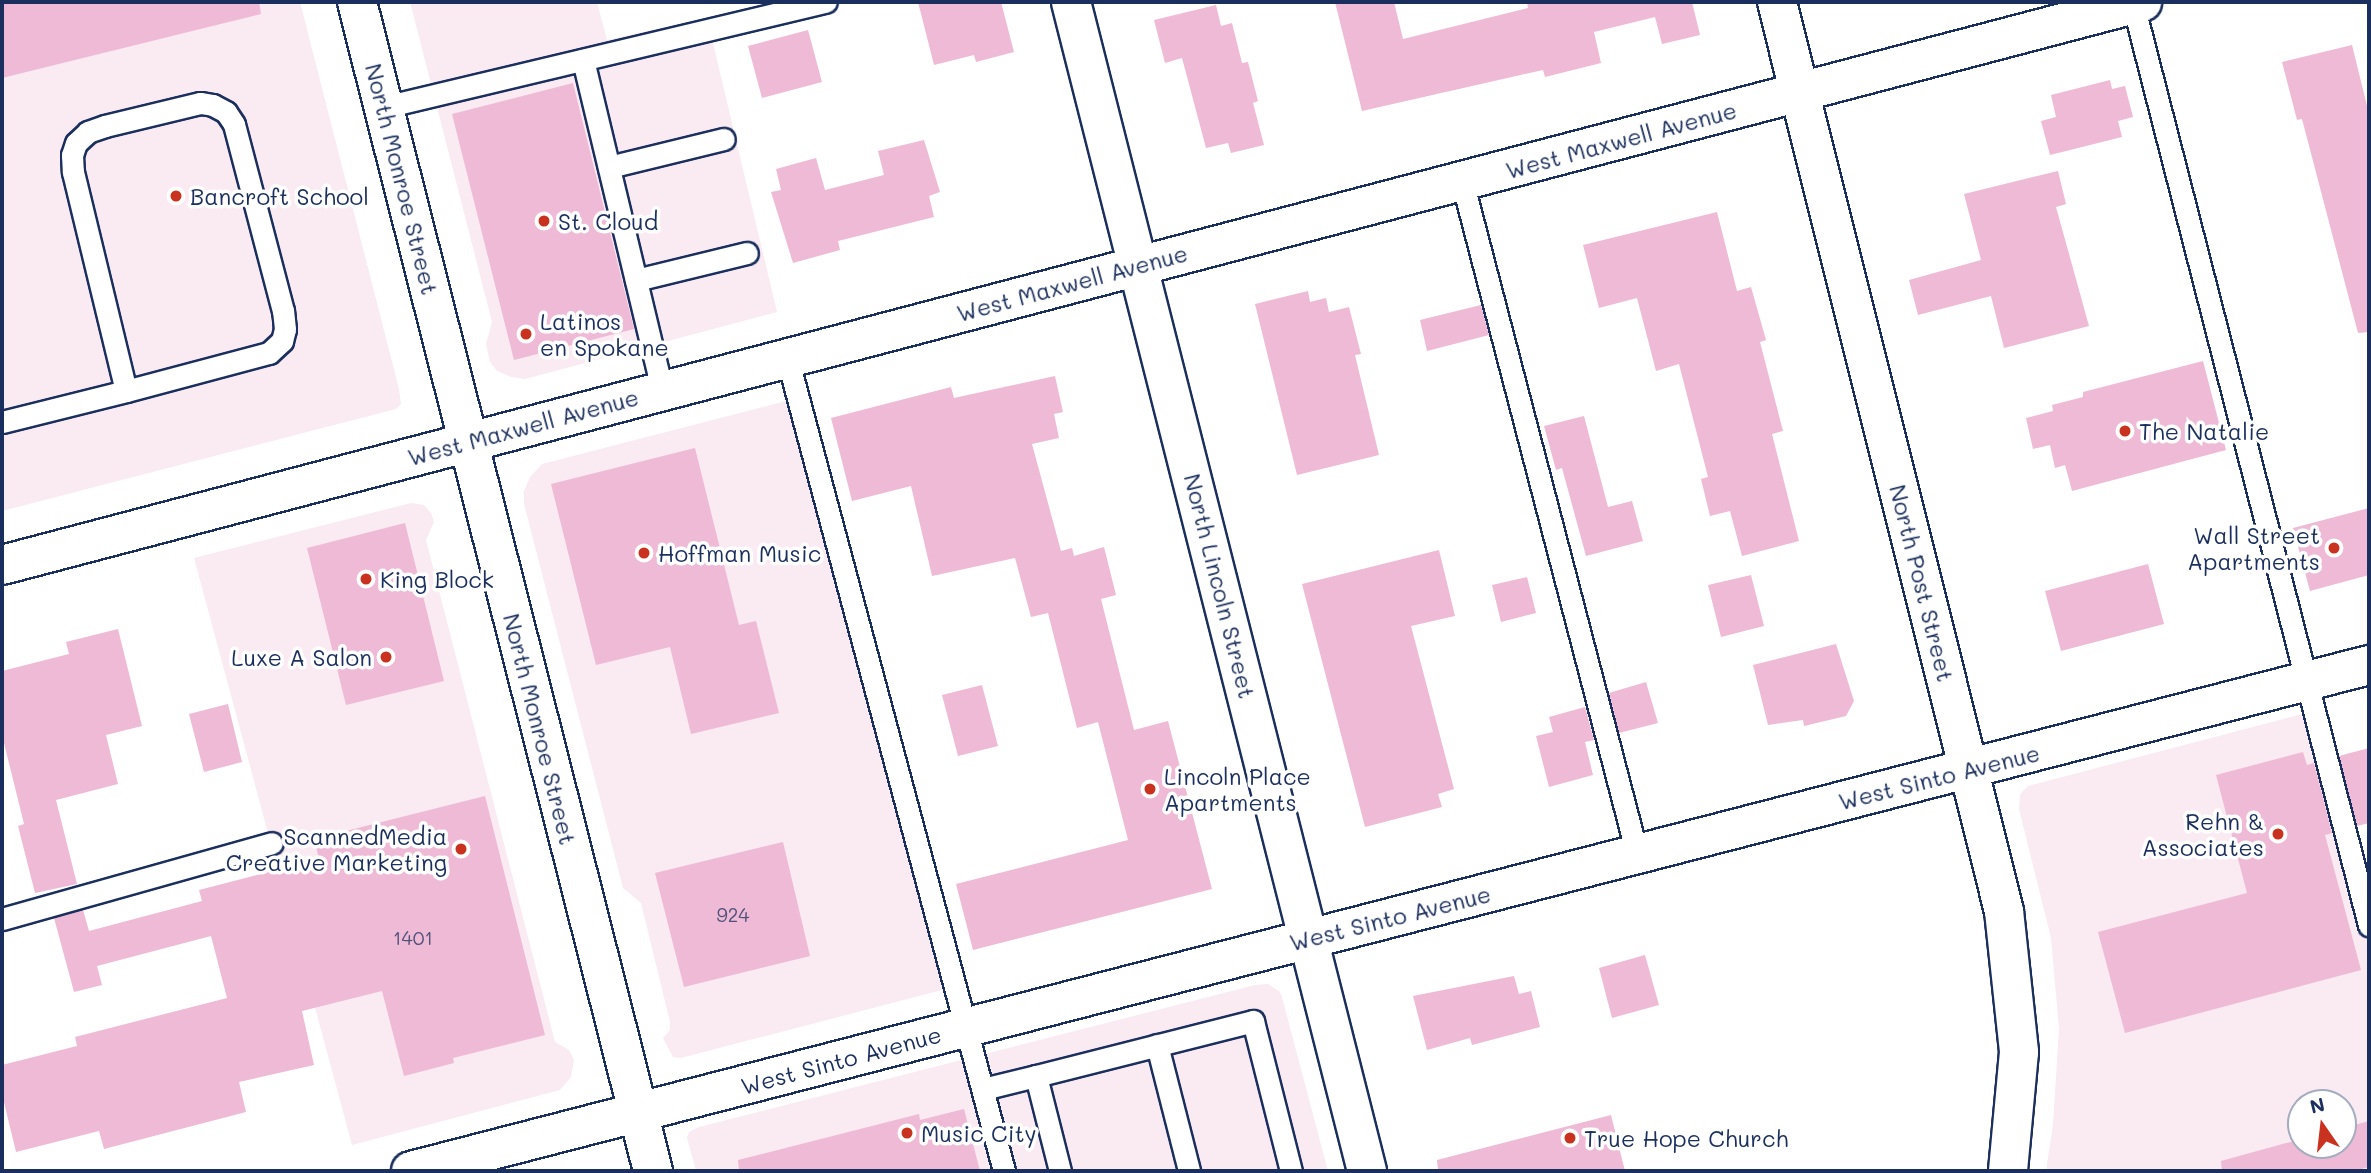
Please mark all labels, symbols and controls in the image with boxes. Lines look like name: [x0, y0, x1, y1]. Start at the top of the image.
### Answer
street label: North Monroe Street: [360, 61, 444, 297]
street label: West Maxwell Avenue: [1502, 96, 1740, 184]
place label: Bancroft School: [190, 182, 369, 210]
marker: Bancroft School: [168, 188, 184, 204]
place label: St. Cloud: [558, 207, 658, 235]
marker: St. Cloud: [536, 213, 552, 229]
street label: West Maxwell Avenue: [953, 239, 1191, 327]
place label: Latinos en Spokane: [540, 307, 669, 361]
marker: Latinos en Spokane: [518, 326, 534, 342]
street label: West Maxwell Avenue: [404, 383, 642, 471]
place label: The Natalie: [2139, 417, 2269, 445]
marker: The Natalie: [2117, 423, 2133, 439]
street label: North Lincoln Street: [1179, 471, 1261, 701]
street label: North Post Street: [1884, 482, 1960, 684]
place label: Wall Street Apartments: [2187, 521, 2320, 575]
place label: Hoffman Music: [658, 539, 821, 567]
marker: Wall Street Apartments: [2326, 540, 2342, 556]
marker: Hoffman Music: [636, 545, 652, 561]
place label: King Block: [380, 565, 494, 593]
marker: King Block: [358, 571, 374, 587]
street label: North Monroe Street: [498, 611, 582, 847]
place label: Luxe A Salon: [231, 643, 372, 671]
marker: Luxe A Salon: [378, 649, 394, 665]
street label: West Sinto Avenue: [1835, 739, 2043, 815]
place label: Lincoln Place Apartments: [1164, 762, 1311, 816]
marker: Lincoln Place Apartments: [1142, 781, 1158, 797]
place label: Rehn & Associates: [2142, 807, 2264, 861]
place label: ScannedMedia Creative Marketing: [226, 822, 447, 876]
marker: Rehn & Associates: [2270, 826, 2286, 842]
marker: ScannedMedia Creative Marketing: [453, 841, 469, 857]
street label: West Sinto Avenue: [1286, 880, 1494, 956]
house number: 924: [717, 904, 749, 926]
house number: 1401: [393, 927, 433, 949]
street label: West Sinto Avenue: [738, 1020, 944, 1100]
north arrow: [2287, 1089, 2357, 1159]
text: N: [2307, 1091, 2327, 1119]
place label: Music City: [921, 1119, 1037, 1147]
place label: True Hope Church: [1584, 1124, 1788, 1152]
marker: Music City: [899, 1125, 915, 1141]
marker: True Hope Church: [1562, 1130, 1578, 1146]

